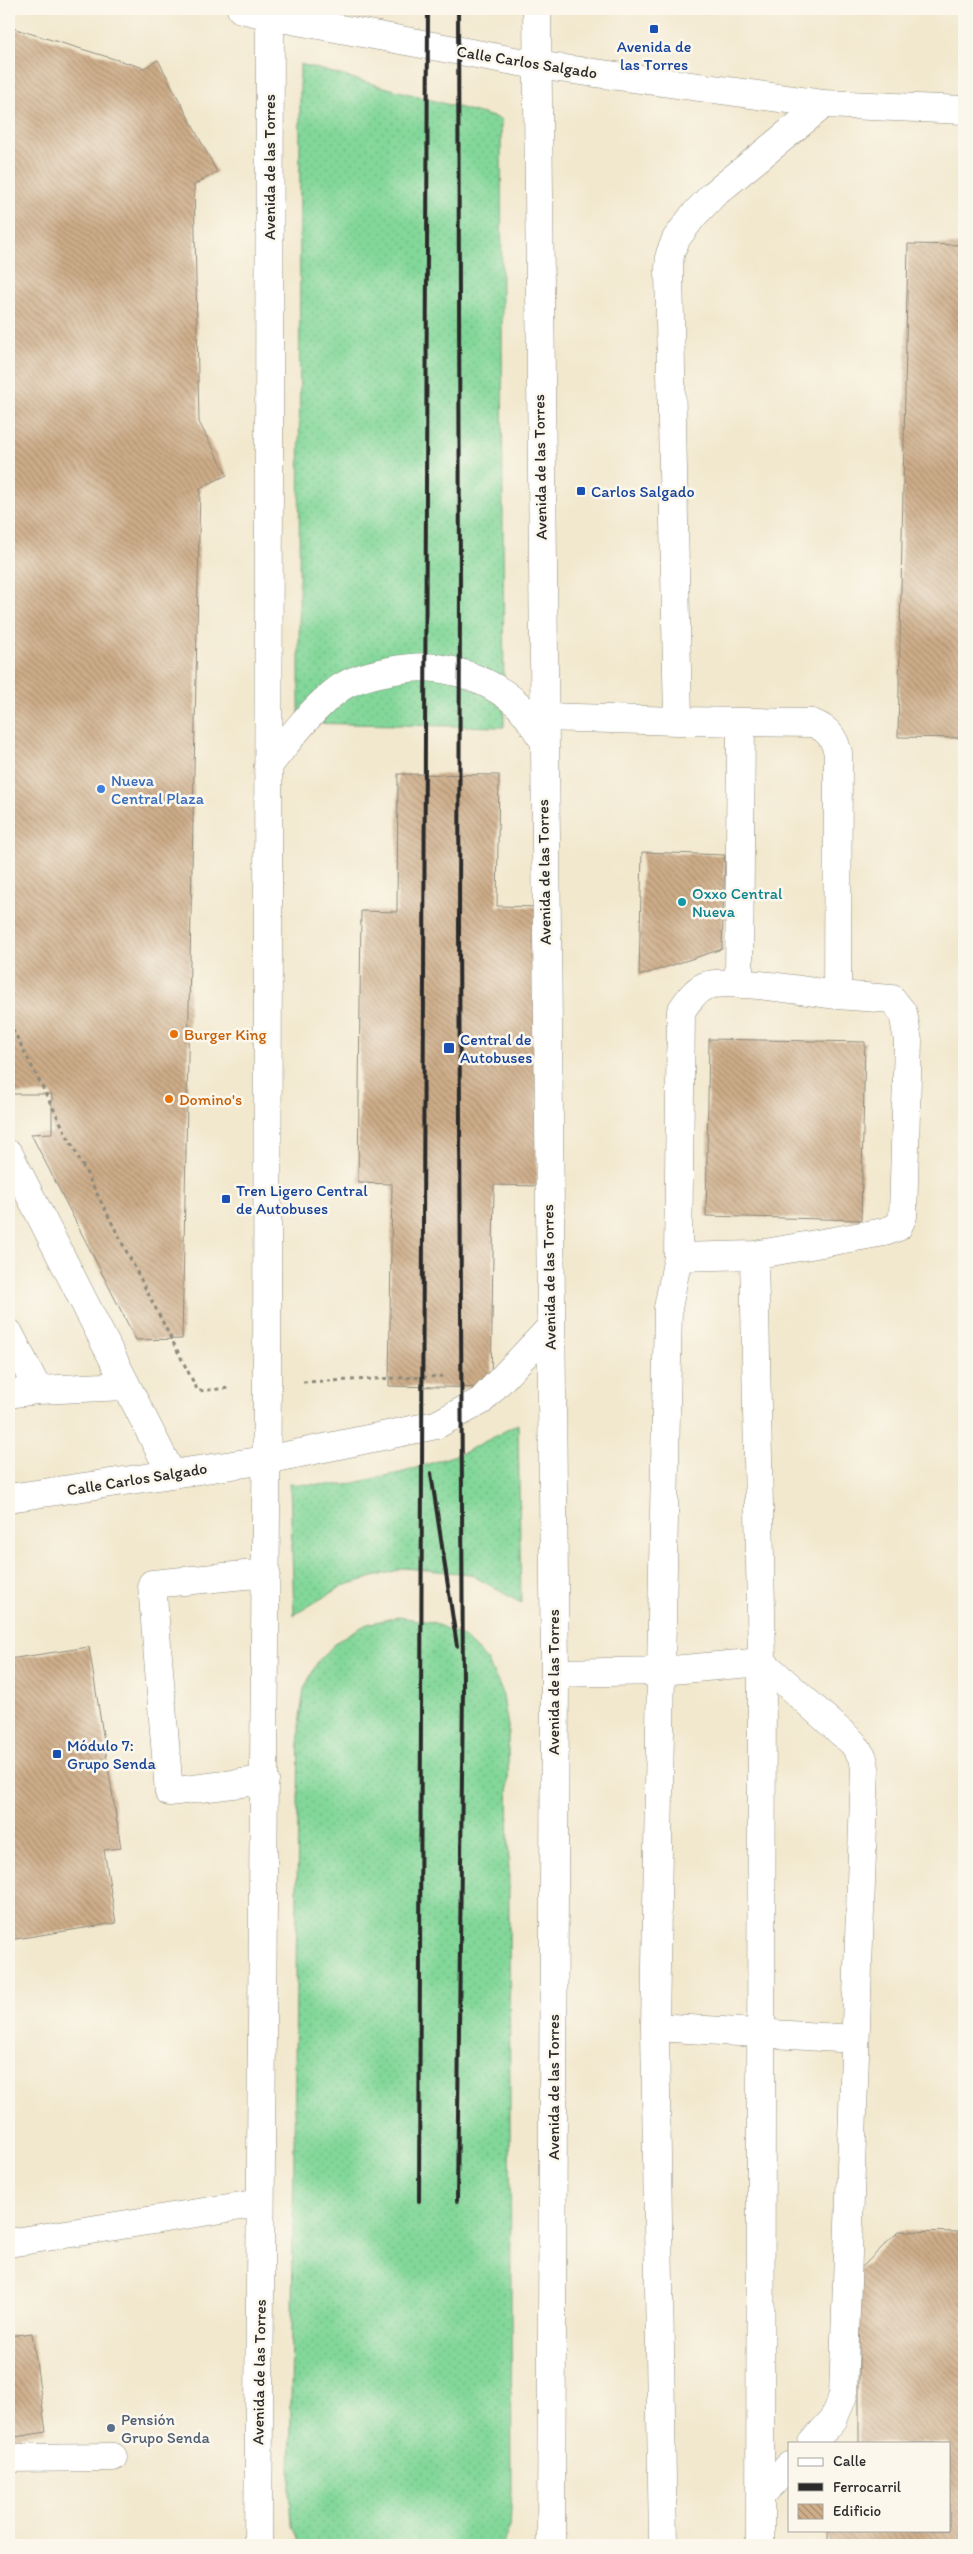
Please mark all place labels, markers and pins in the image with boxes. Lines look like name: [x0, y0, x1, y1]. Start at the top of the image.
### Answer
marker: Avenida de las Torres: [648, 23, 660, 35]
place label: Avenida de las Torres: [617, 37, 691, 74]
place label: Carlos Salgado: [591, 482, 695, 501]
marker: Carlos Salgado: [575, 485, 587, 497]
place label: Nueva Central Plaza: [111, 771, 205, 808]
marker: Nueva Central Plaza: [95, 783, 107, 795]
place label: Oxxo Central Nueva: [692, 884, 783, 921]
marker: Oxxo Central Nueva: [676, 896, 688, 908]
place label: Burger King: [184, 1025, 268, 1044]
marker: Burger King: [168, 1028, 180, 1040]
place label: Central de Autobuses: [460, 1030, 532, 1067]
marker: Central de Autobuses: [442, 1041, 456, 1055]
place label: Domino's: [179, 1090, 242, 1109]
marker: Domino's: [163, 1093, 175, 1105]
place label: Tren Ligero Central de Autobuses: [236, 1181, 368, 1218]
marker: Tren Ligero Central de Autobuses: [220, 1193, 232, 1205]
place label: Módulo 7: Grupo Senda: [67, 1736, 156, 1773]
marker: Módulo 7: Grupo Senda: [51, 1748, 63, 1760]
place label: Pensión Grupo Senda: [121, 2410, 210, 2447]
marker: Pensión Grupo Senda: [105, 2422, 117, 2434]

